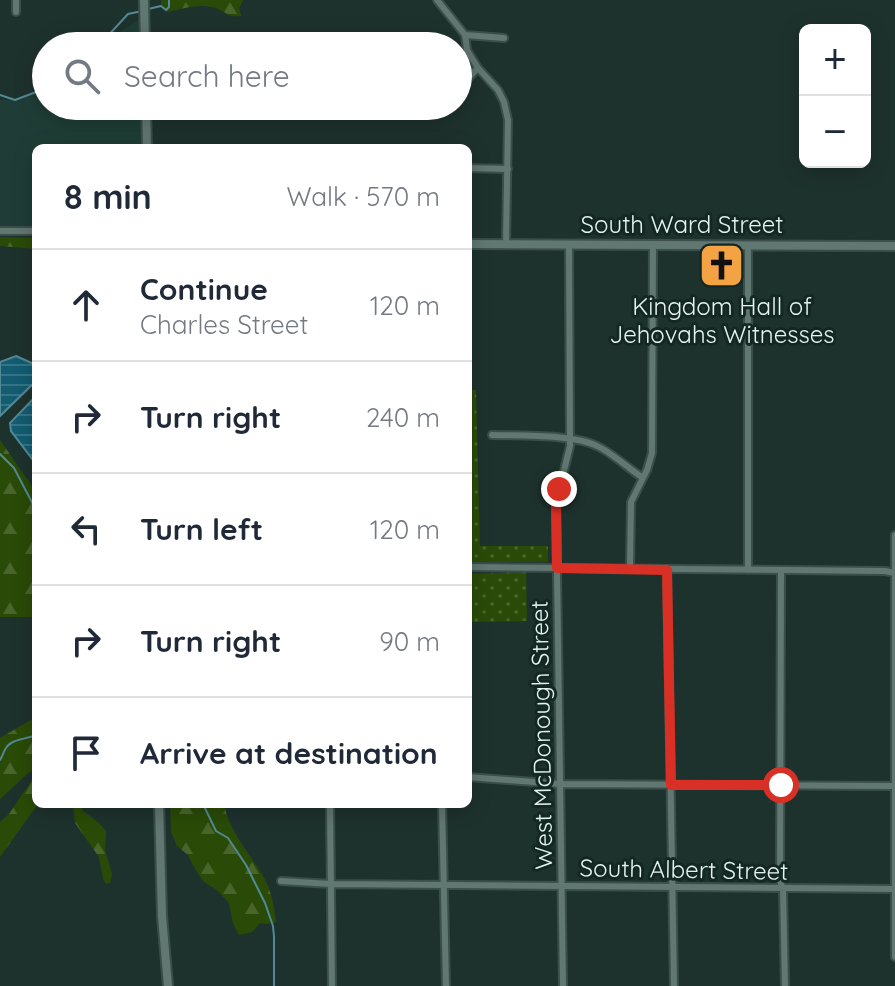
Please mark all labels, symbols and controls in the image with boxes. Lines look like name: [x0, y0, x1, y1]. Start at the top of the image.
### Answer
map controls: [799, 24, 871, 168]
button: +: [799, 24, 871, 96]
search box: [32, 32, 472, 120]
icon: search: [60, 54, 104, 98]
text: Search here: [124, 57, 290, 95]
button: −: [799, 96, 871, 168]
text: 8 min: [64, 175, 152, 218]
text: Walk · 570 m: [286, 180, 440, 213]
street label: South Ward Street: [581, 209, 783, 239]
church icon: Kingdom Hall of Jehovahs Witnesses: [698, 241, 746, 289]
text: Continue: [140, 270, 268, 308]
icon: ahead: [64, 283, 108, 327]
text: 120 m: [370, 289, 440, 322]
place label: Kingdom Hall of Jehovahs Witnesses: [609, 291, 835, 349]
text: Charles Street: [140, 308, 308, 341]
icon: right: [64, 395, 108, 439]
text: Turn right: [140, 398, 281, 436]
text: 240 m: [366, 401, 440, 434]
route end: [541, 471, 577, 507]
icon: left: [64, 507, 108, 551]
text: Turn left: [140, 510, 263, 548]
text: 120 m: [370, 513, 440, 546]
street label: West McDonough Street: [524, 600, 558, 870]
icon: right: [64, 619, 108, 663]
text: Turn right: [140, 622, 281, 660]
text: 90 m: [379, 625, 440, 658]
icon: arrive: [64, 731, 108, 775]
text: Arrive at destination: [140, 734, 438, 772]
route start: [763, 767, 799, 803]
street label: South Albert Street: [579, 852, 789, 886]

